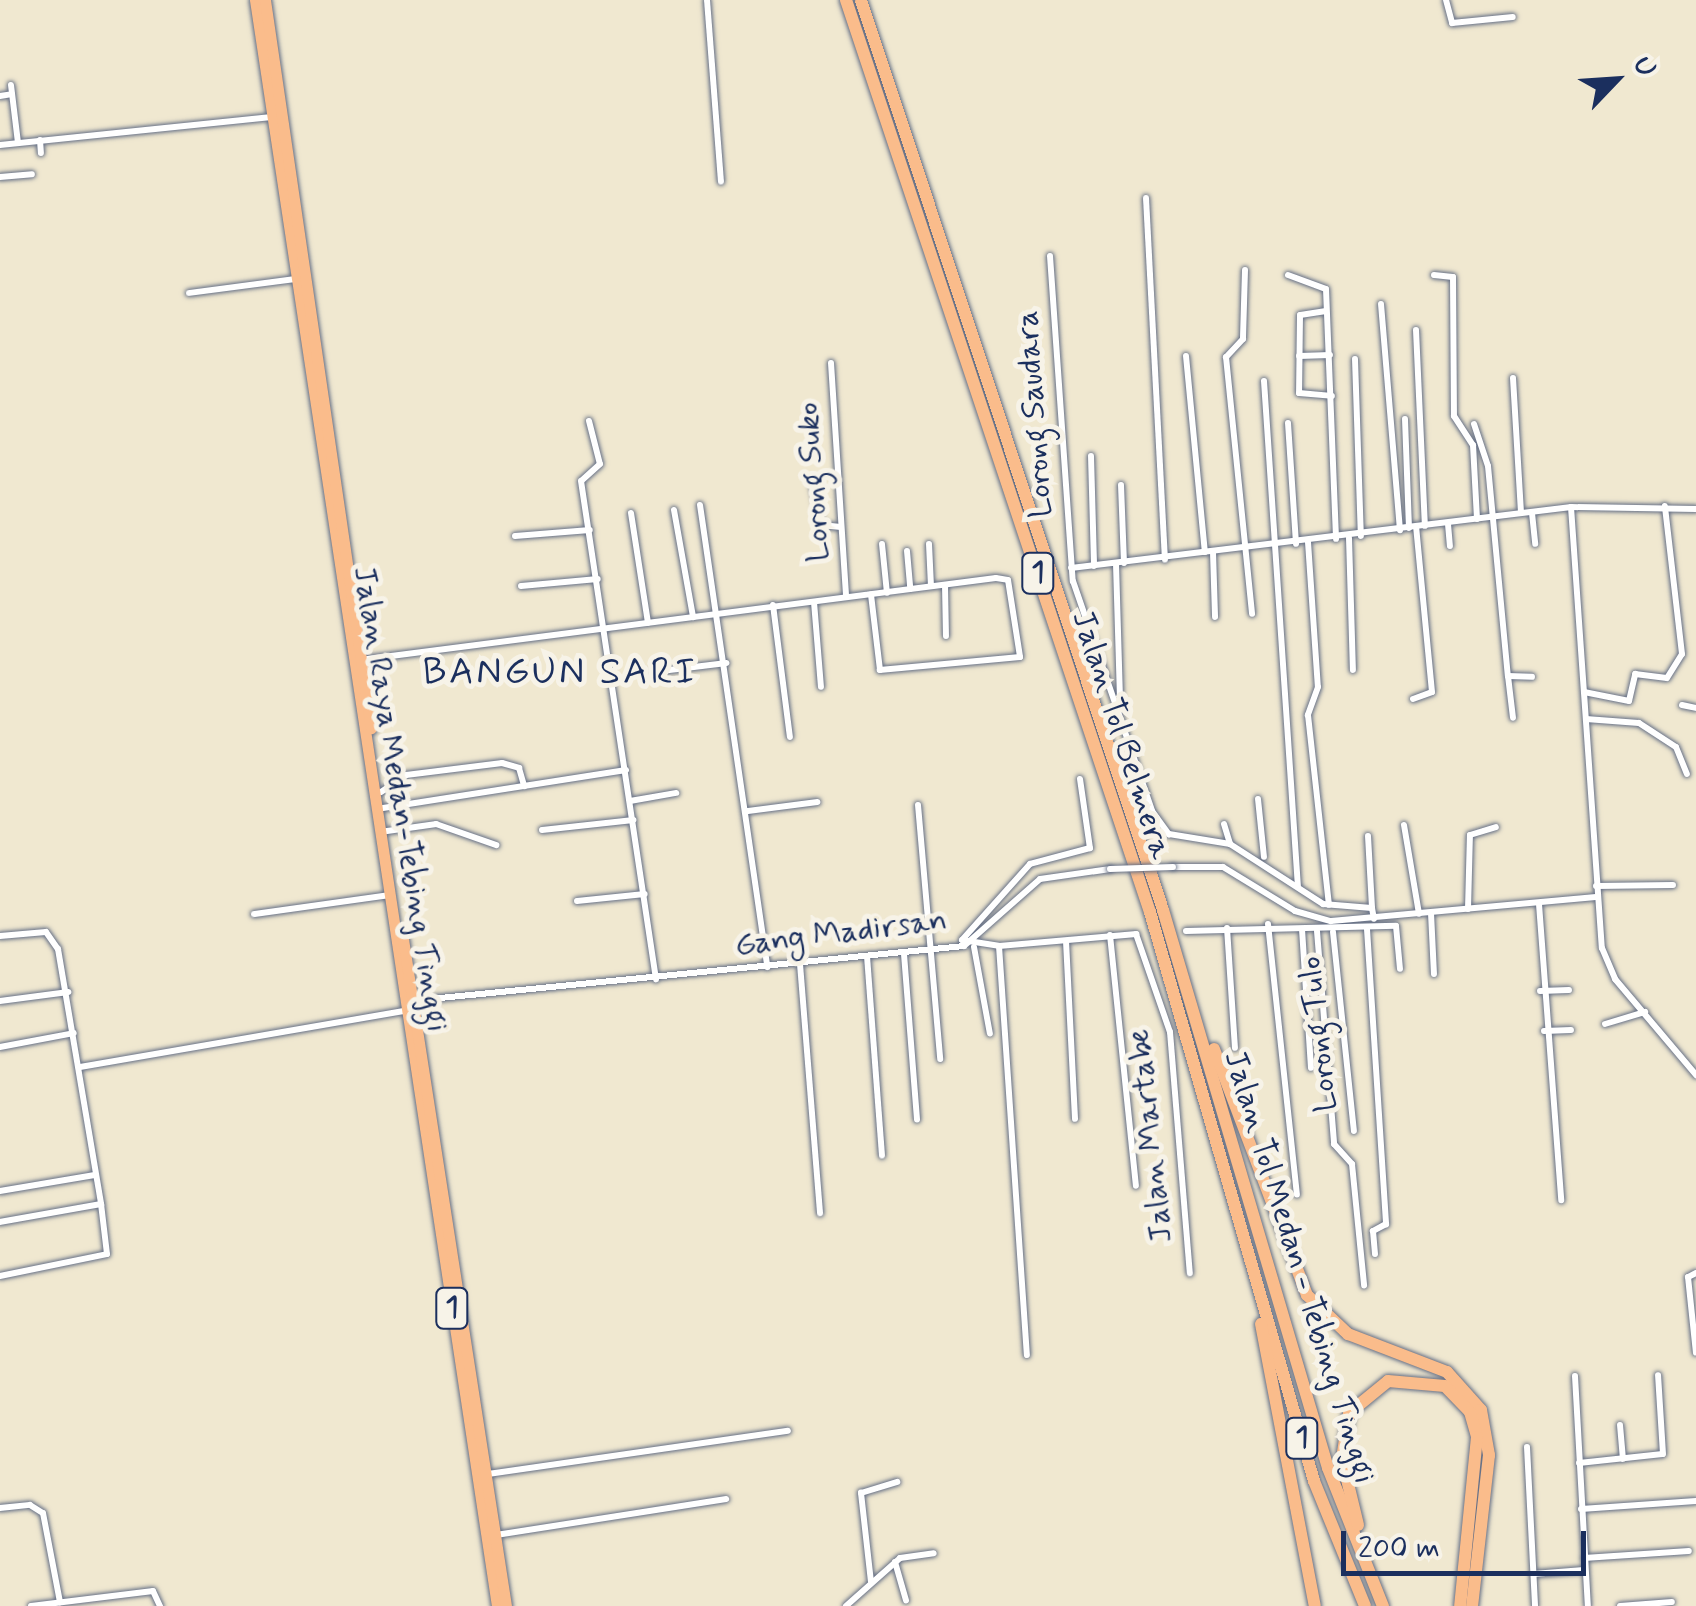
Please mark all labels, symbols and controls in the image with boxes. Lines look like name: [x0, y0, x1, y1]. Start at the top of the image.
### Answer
north arrow: [1566, 30, 1666, 130]
text: U: [1623, 51, 1664, 83]
street label: Lorong Saudara: [1008, 308, 1062, 520]
street label: Lorong Suko: [789, 400, 839, 564]
road number: 1: [1020, 548, 1056, 598]
street label: Jalan Raya Medan-Tebing Tinggi: [345, 568, 455, 1030]
street label: Jalan Tol Belmera: [1062, 604, 1180, 866]
district label: BANGUN SARI: [421, 650, 699, 696]
street label: Gang Madirsan: [733, 901, 949, 965]
street label: Lorong Tulo: [1292, 959, 1346, 1109]
street label: Jalan Martabe: [1121, 1029, 1181, 1243]
street label: Jalan Tol Medan - Tebing Tinggi: [1215, 1047, 1383, 1487]
road number: 1: [434, 1283, 470, 1333]
road number: 1: [1284, 1413, 1320, 1463]
scale bar: [1346, 1511, 1591, 1573]
text: 200 m: [1358, 1529, 1440, 1568]

